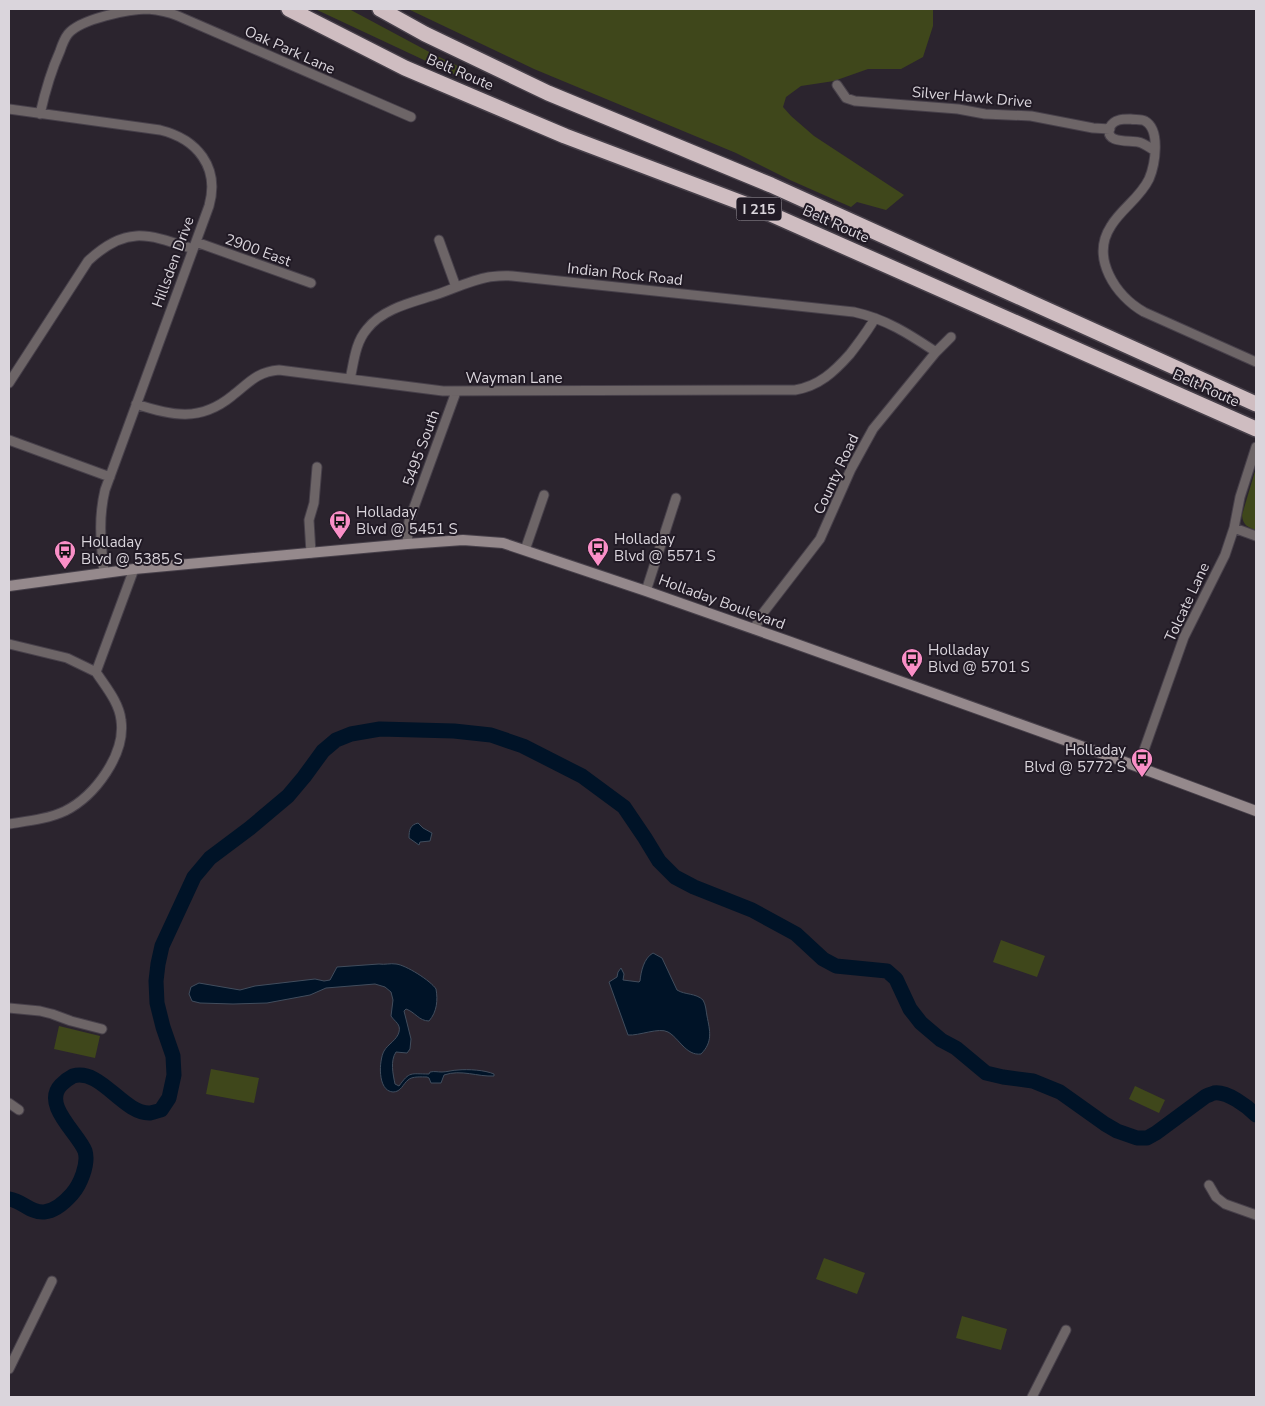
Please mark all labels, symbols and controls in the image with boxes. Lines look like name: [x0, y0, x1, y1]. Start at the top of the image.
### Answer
street label: Oak Park Lane: [242, 21, 338, 79]
street label: Belt Route: [423, 49, 497, 95]
street label: Silver Hawk Drive: [911, 82, 1033, 112]
road number: I 215: [736, 198, 782, 220]
street label: Belt Route: [799, 200, 873, 248]
street label: Hillsden Drive: [147, 214, 199, 310]
street label: 2900 East: [222, 229, 294, 271]
street label: Indian Rock Road: [566, 258, 684, 290]
street label: Belt Route: [1169, 364, 1243, 412]
street label: Wayman Lane: [465, 368, 563, 388]
street label: 5495 South: [398, 407, 444, 489]
street label: County Road: [809, 431, 863, 517]
place label: Holladay Blvd @ 5451 S: [356, 502, 458, 539]
bus stop icon: Holladay Blvd @ 5451 S: [328, 509, 352, 540]
place label: Holladay Blvd @ 5571 S: [614, 529, 716, 566]
place label: Holladay Blvd @ 5385 S: [81, 532, 183, 569]
bus stop icon: Holladay Blvd @ 5571 S: [586, 536, 610, 567]
bus stop icon: Holladay Blvd @ 5385 S: [53, 539, 77, 570]
street label: Tolcate Lane: [1160, 559, 1214, 645]
street label: Holladay Boulevard: [656, 570, 788, 634]
place label: Holladay Blvd @ 5701 S: [928, 640, 1030, 677]
bus stop icon: Holladay Blvd @ 5701 S: [900, 647, 924, 678]
place label: Holladay Blvd @ 5772 S: [1024, 740, 1126, 777]
bus stop icon: Holladay Blvd @ 5772 S: [1130, 747, 1154, 778]

